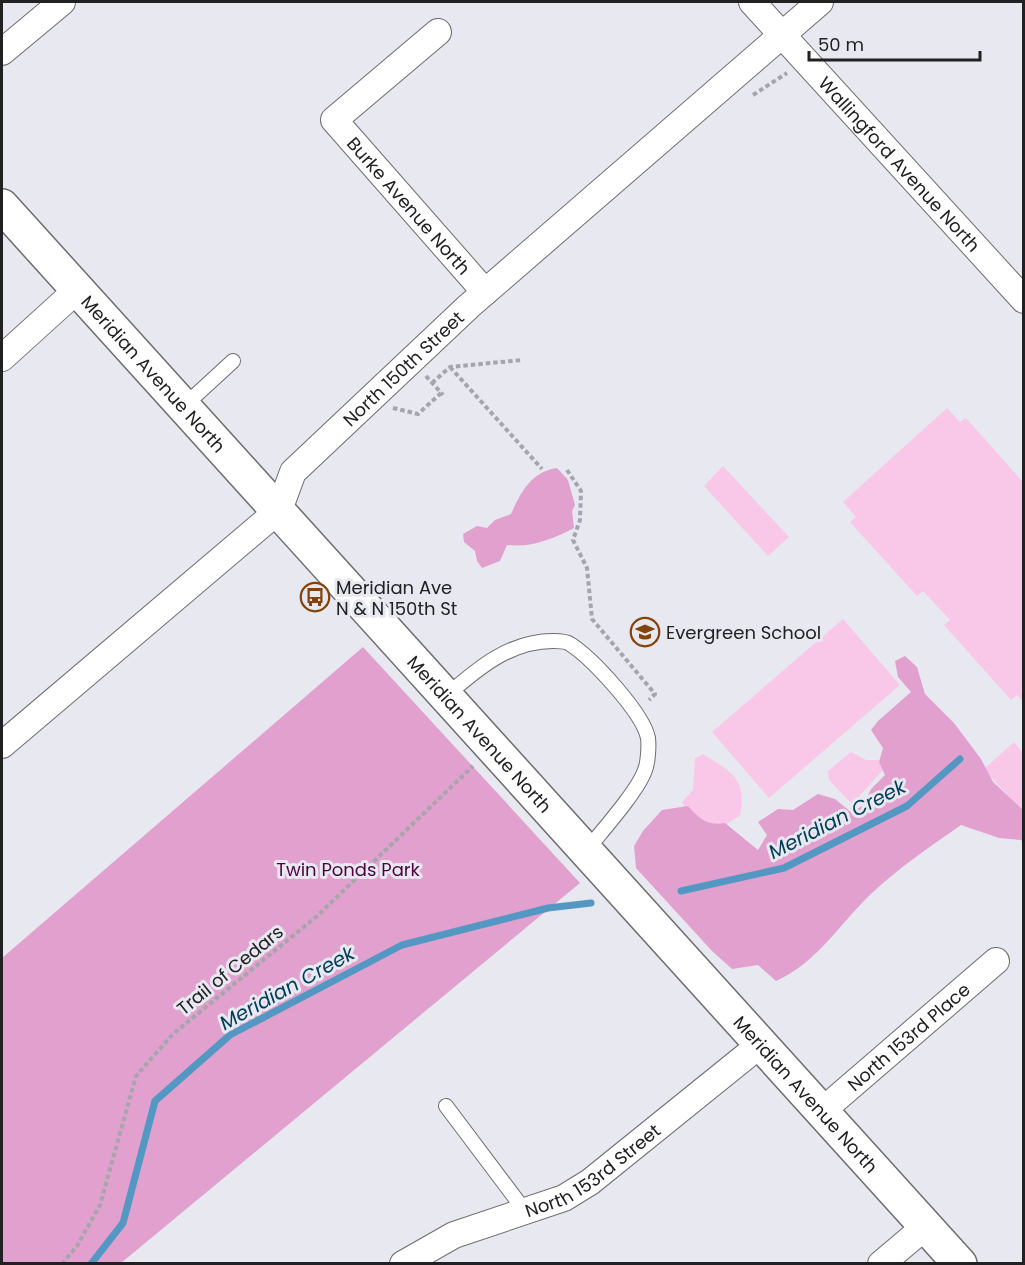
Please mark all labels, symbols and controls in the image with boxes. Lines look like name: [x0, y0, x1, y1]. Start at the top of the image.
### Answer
scale bar: [809, 24, 980, 62]
text: 50 m: [818, 32, 864, 57]
street label: Wallingford Avenue North: [813, 71, 986, 257]
street label: Burke Avenue North: [342, 131, 477, 280]
street label: Meridian Avenue North: [76, 289, 232, 458]
street label: North 150th Street: [337, 305, 469, 431]
place label: Meridian Ave N & N 150th St: [336, 575, 457, 621]
bus stop icon: Meridian Ave N & N 150th St: [299, 581, 331, 613]
school or university icon: Evergreen School: [629, 616, 661, 648]
place label: Evergreen School: [666, 620, 821, 645]
street label: Meridian Avenue North: [402, 650, 558, 818]
water label: Meridian Creek: [763, 772, 912, 866]
park label: Twin Ponds Park: [276, 857, 421, 882]
street label: Trail of Cedars: [172, 919, 288, 1021]
water label: Meridian Creek: [214, 938, 361, 1037]
street label: North 153rd Place: [842, 977, 975, 1096]
street label: Meridian Avenue North: [728, 1010, 884, 1178]
street label: North 153rd Street: [521, 1118, 665, 1223]

